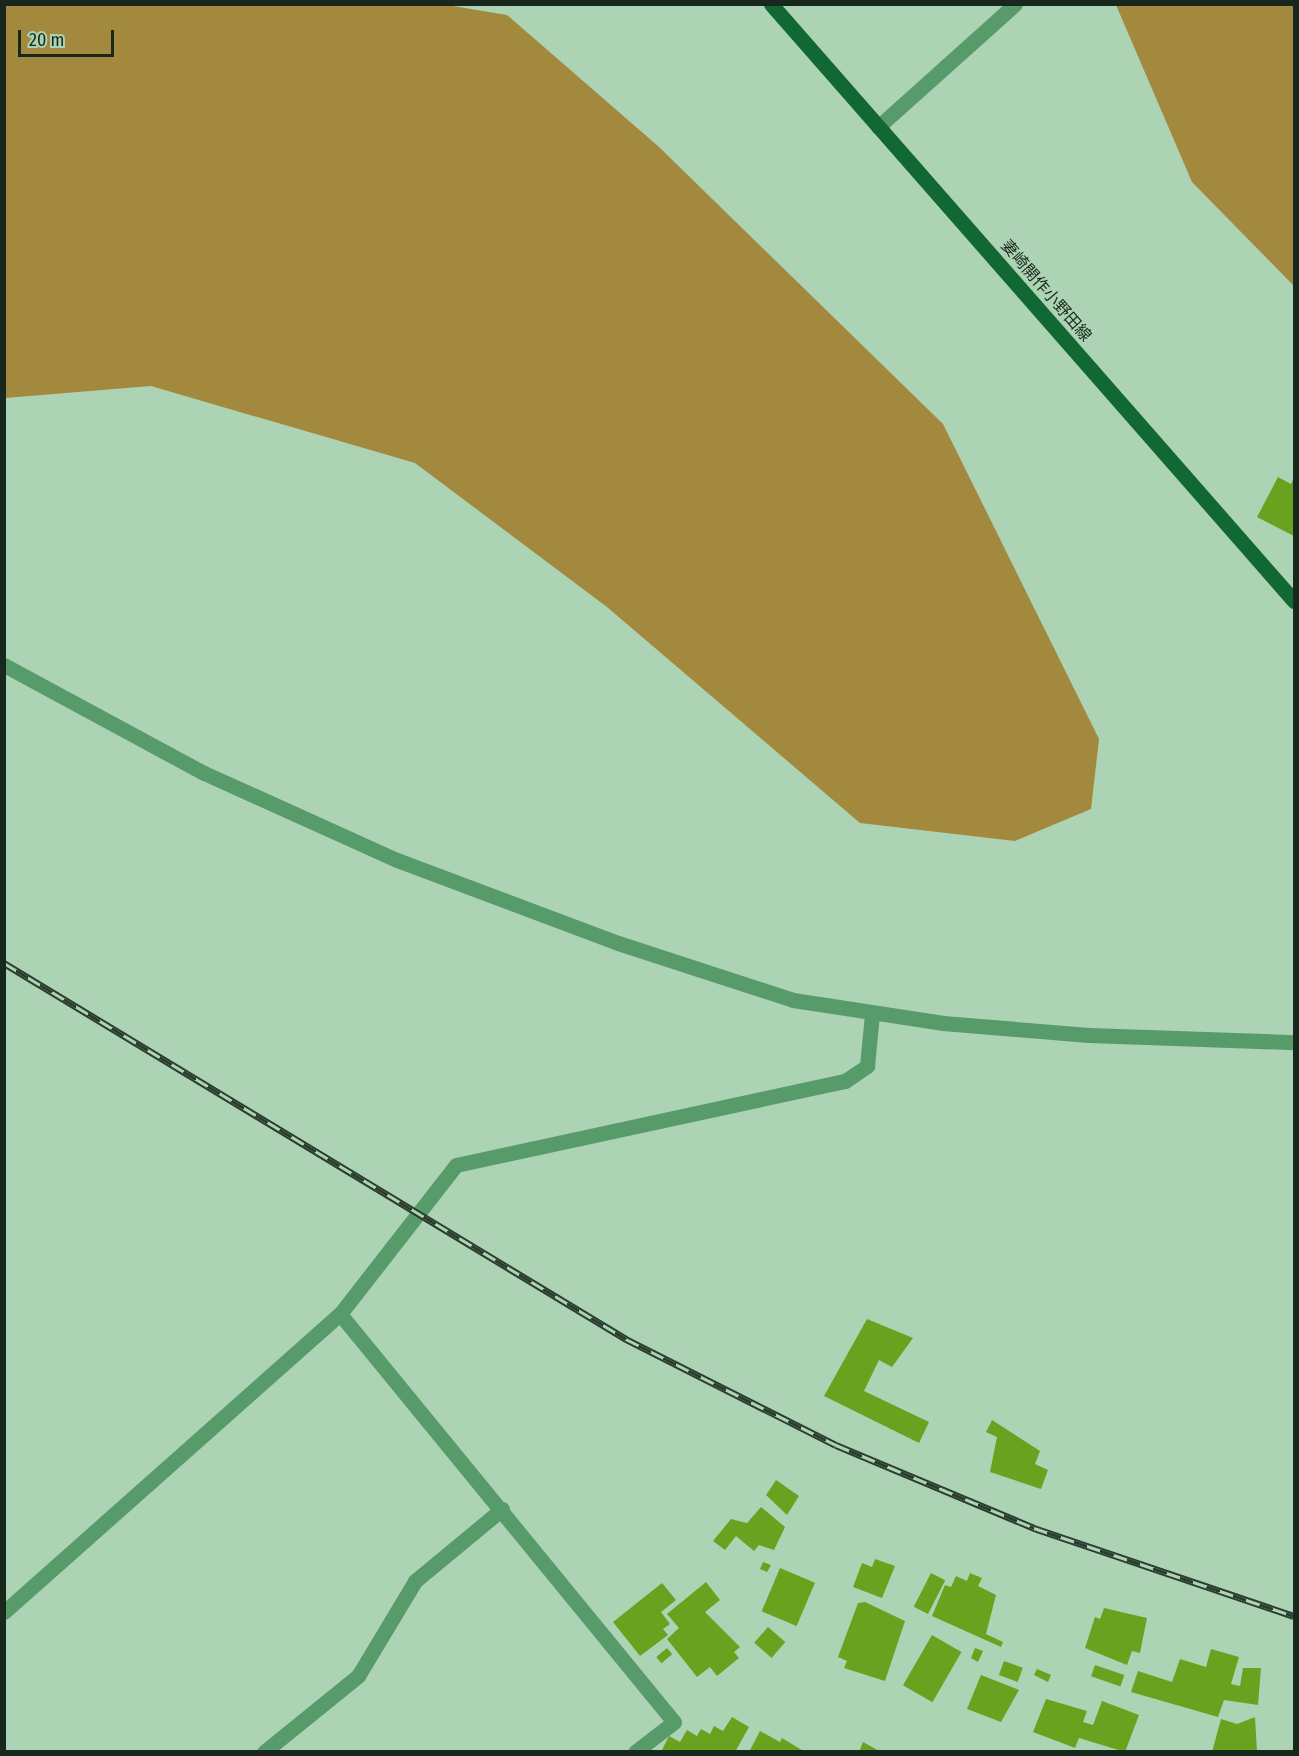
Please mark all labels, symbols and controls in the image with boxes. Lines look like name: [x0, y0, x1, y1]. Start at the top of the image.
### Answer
scale bar: [21, 18, 117, 56]
text: 20 m: [29, 29, 64, 51]
street label: 妻崎開作小野田線: [997, 236, 1095, 346]

